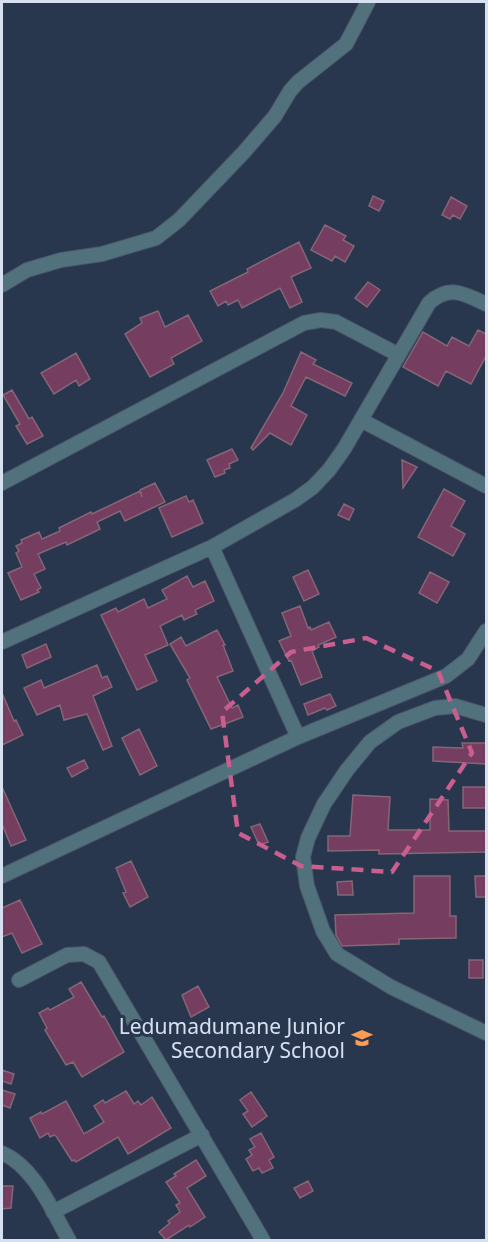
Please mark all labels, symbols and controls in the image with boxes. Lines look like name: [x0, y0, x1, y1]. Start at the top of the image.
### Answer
place label: Ledumadumane Junior Secondary School: [119, 1012, 345, 1064]
school or university icon: Ledumadumane Junior Secondary School: [350, 1026, 374, 1050]

